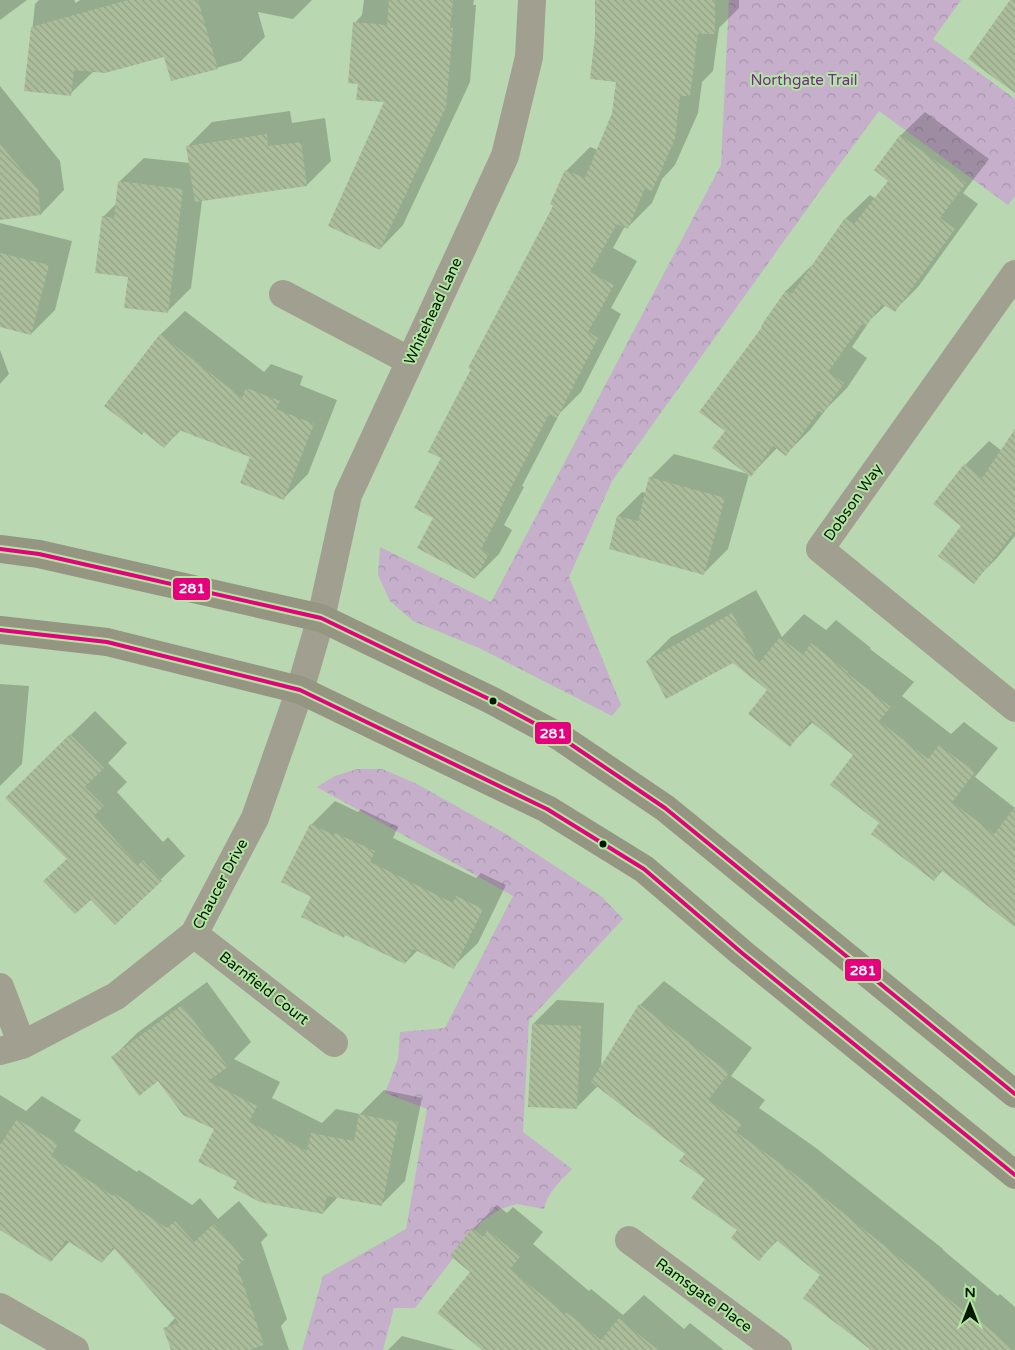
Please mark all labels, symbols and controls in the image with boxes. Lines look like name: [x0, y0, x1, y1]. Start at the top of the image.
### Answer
park label: Northgate Trail: [750, 71, 858, 89]
street label: Whitehead Lane: [400, 255, 466, 367]
street label: Dobson Way: [820, 460, 886, 544]
line badge: 281: [172, 577, 211, 601]
text: 281: [179, 580, 205, 597]
unlabelled marker: [488, 696, 498, 706]
line badge: 281: [534, 721, 572, 745]
text: 281: [540, 725, 566, 742]
street label: Chaucer Drive: [189, 836, 251, 932]
unlabelled marker: [598, 839, 608, 849]
street label: Barnfield Court: [216, 947, 313, 1029]
line badge: 281: [844, 958, 882, 982]
text: 281: [850, 962, 876, 979]
street label: Ramsgate Place: [652, 1254, 756, 1336]
north arrow: [945, 1280, 995, 1330]
text: N: [964, 1284, 976, 1301]

